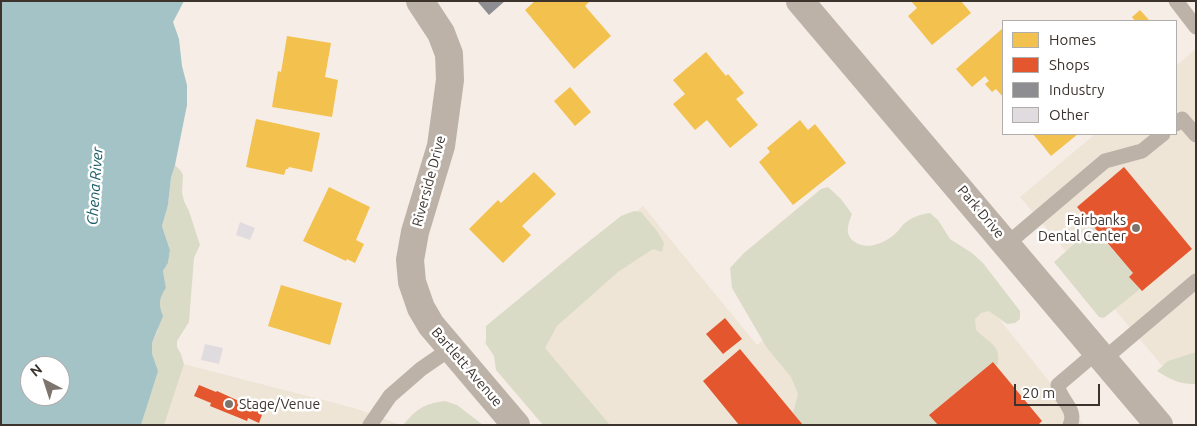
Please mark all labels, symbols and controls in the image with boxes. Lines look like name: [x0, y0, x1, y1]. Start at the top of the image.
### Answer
legend: [1002, 20, 1177, 135]
text: Homes: [1049, 31, 1096, 48]
text: Shops: [1049, 56, 1090, 73]
text: Industry: [1049, 81, 1104, 98]
text: Other: [1049, 106, 1089, 123]
street label: Riverside Drive: [409, 134, 449, 228]
water label: Chena River: [83, 146, 107, 226]
street label: Park Drive: [954, 182, 1008, 242]
place label: Fairbanks Dental Center: [1038, 212, 1126, 244]
marker: Fairbanks Dental Center: [1130, 222, 1142, 234]
street label: Bartlett Avenue: [428, 324, 506, 410]
north arrow: [20, 356, 70, 406]
text: N: [27, 361, 45, 380]
scale bar: [1017, 374, 1103, 406]
text: 20 m: [1022, 384, 1055, 401]
place label: Stage/Venue: [239, 396, 320, 412]
marker: Stage/Venue: [223, 398, 235, 410]

